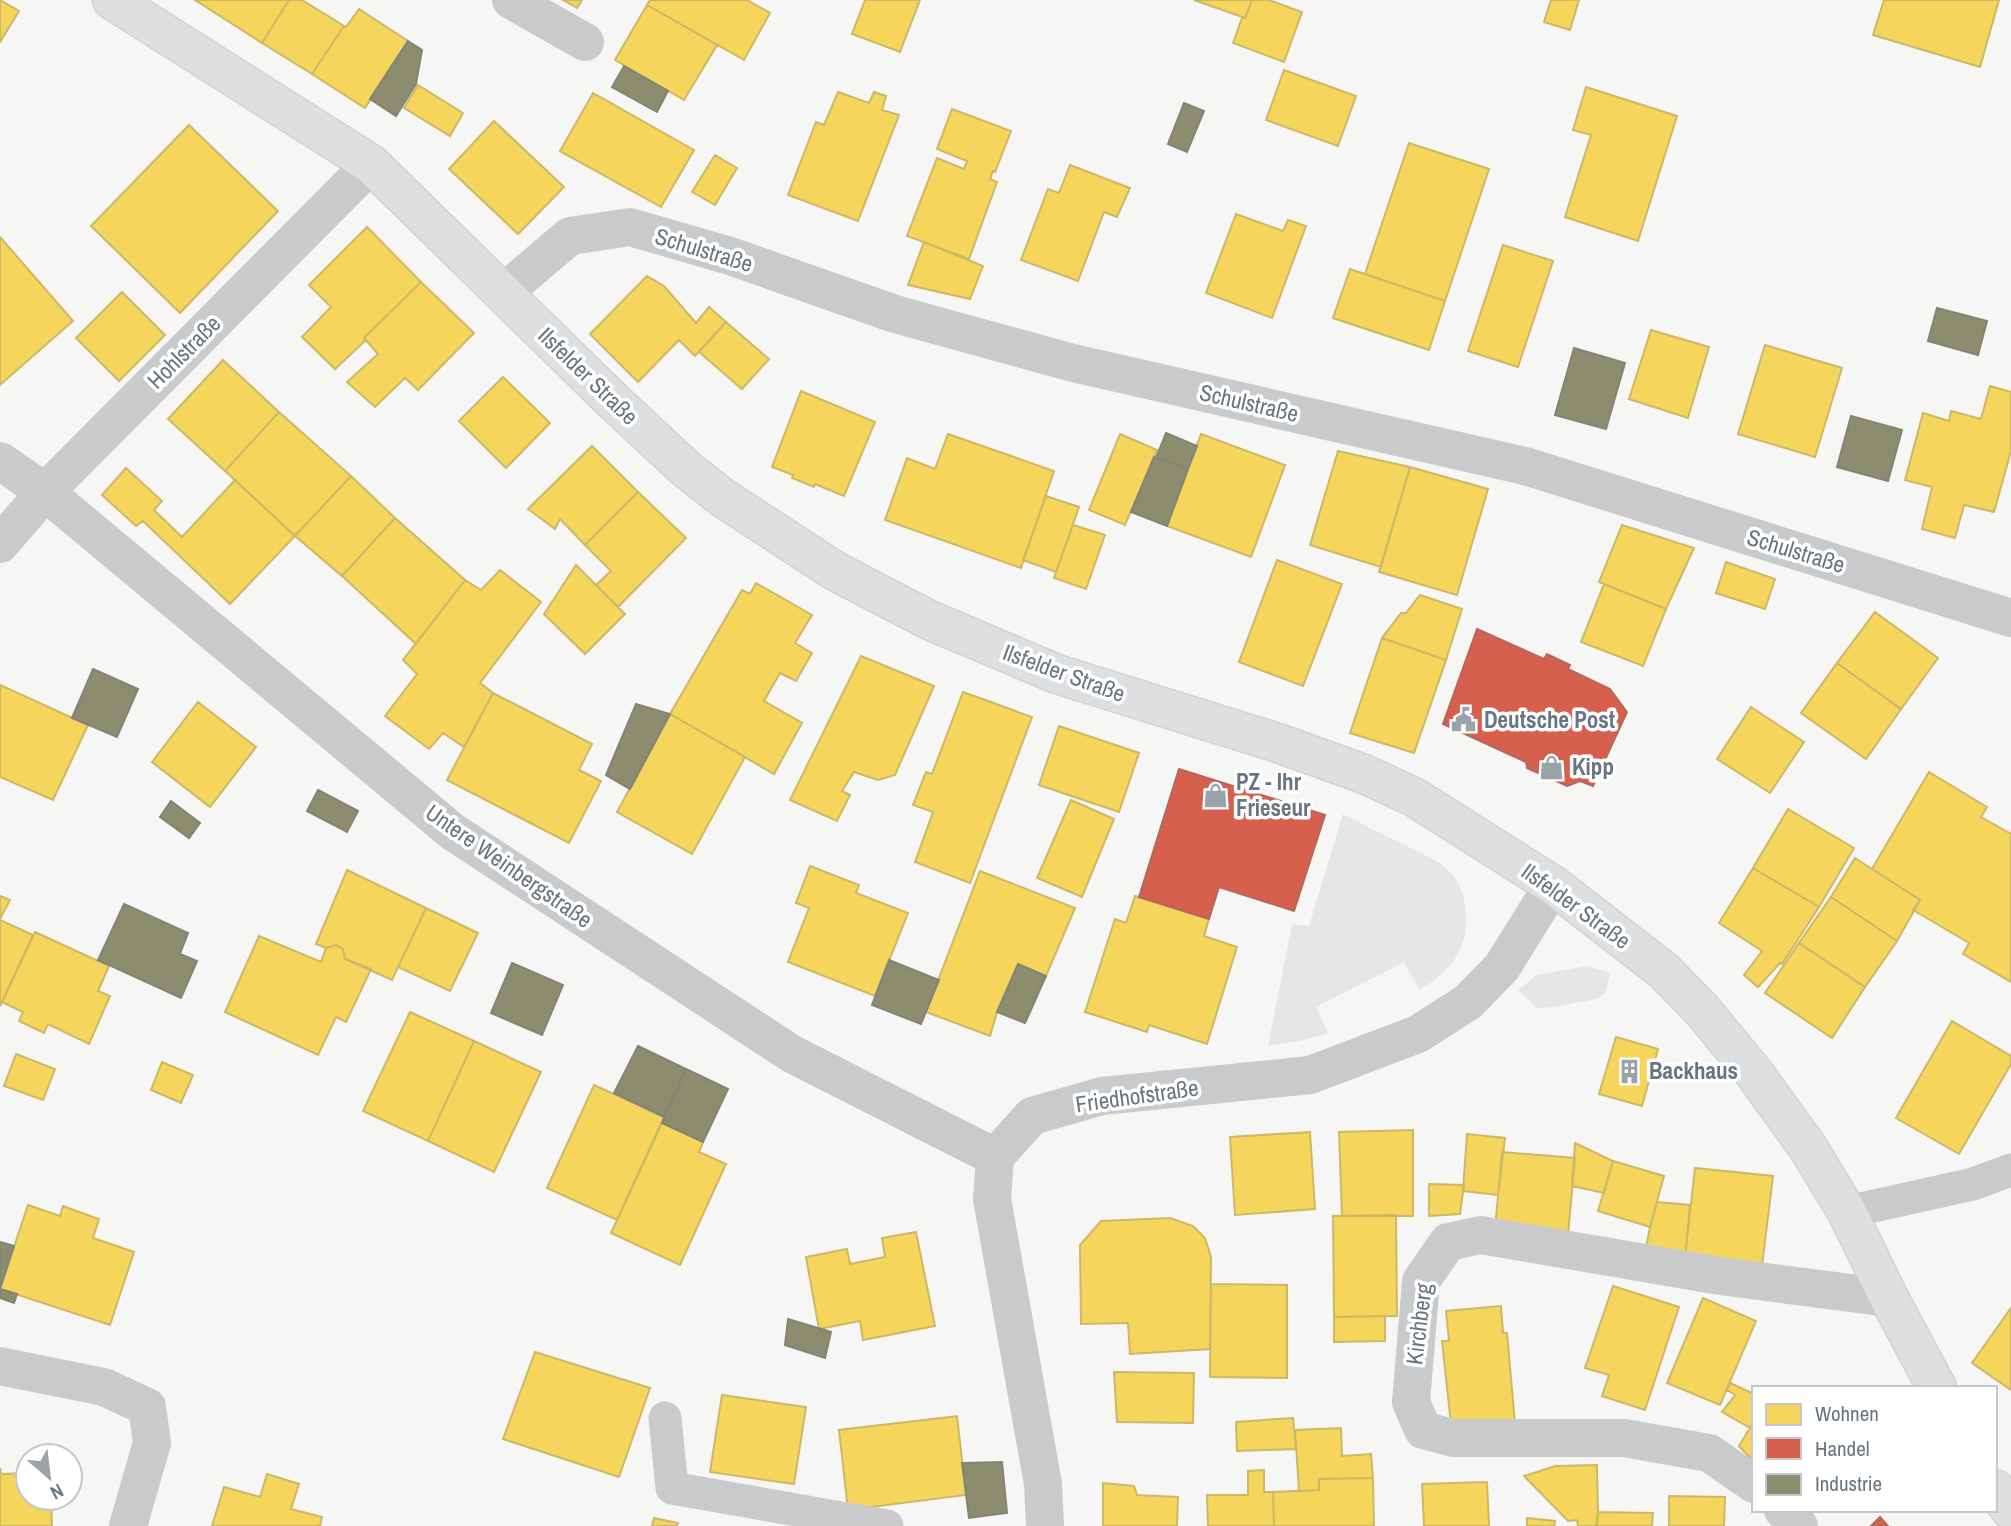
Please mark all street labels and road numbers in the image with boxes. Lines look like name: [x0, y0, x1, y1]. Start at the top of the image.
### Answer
street label: Schulstraße: [651, 220, 757, 279]
street label: Hohlstraße: [140, 308, 227, 395]
street label: Ilsfelder Straße: [532, 320, 645, 431]
street label: Schulstraße: [1197, 376, 1302, 429]
street label: Schulstraße: [1743, 521, 1849, 580]
street label: Ilsfelder Straße: [999, 636, 1130, 709]
street label: Untere Weinbergstraße: [420, 796, 599, 935]
street label: Ilsfelder Straße: [1515, 855, 1637, 956]
street label: Friedhofstraße: [1074, 1072, 1200, 1119]
street label: Kirchberg: [1398, 1281, 1439, 1366]

